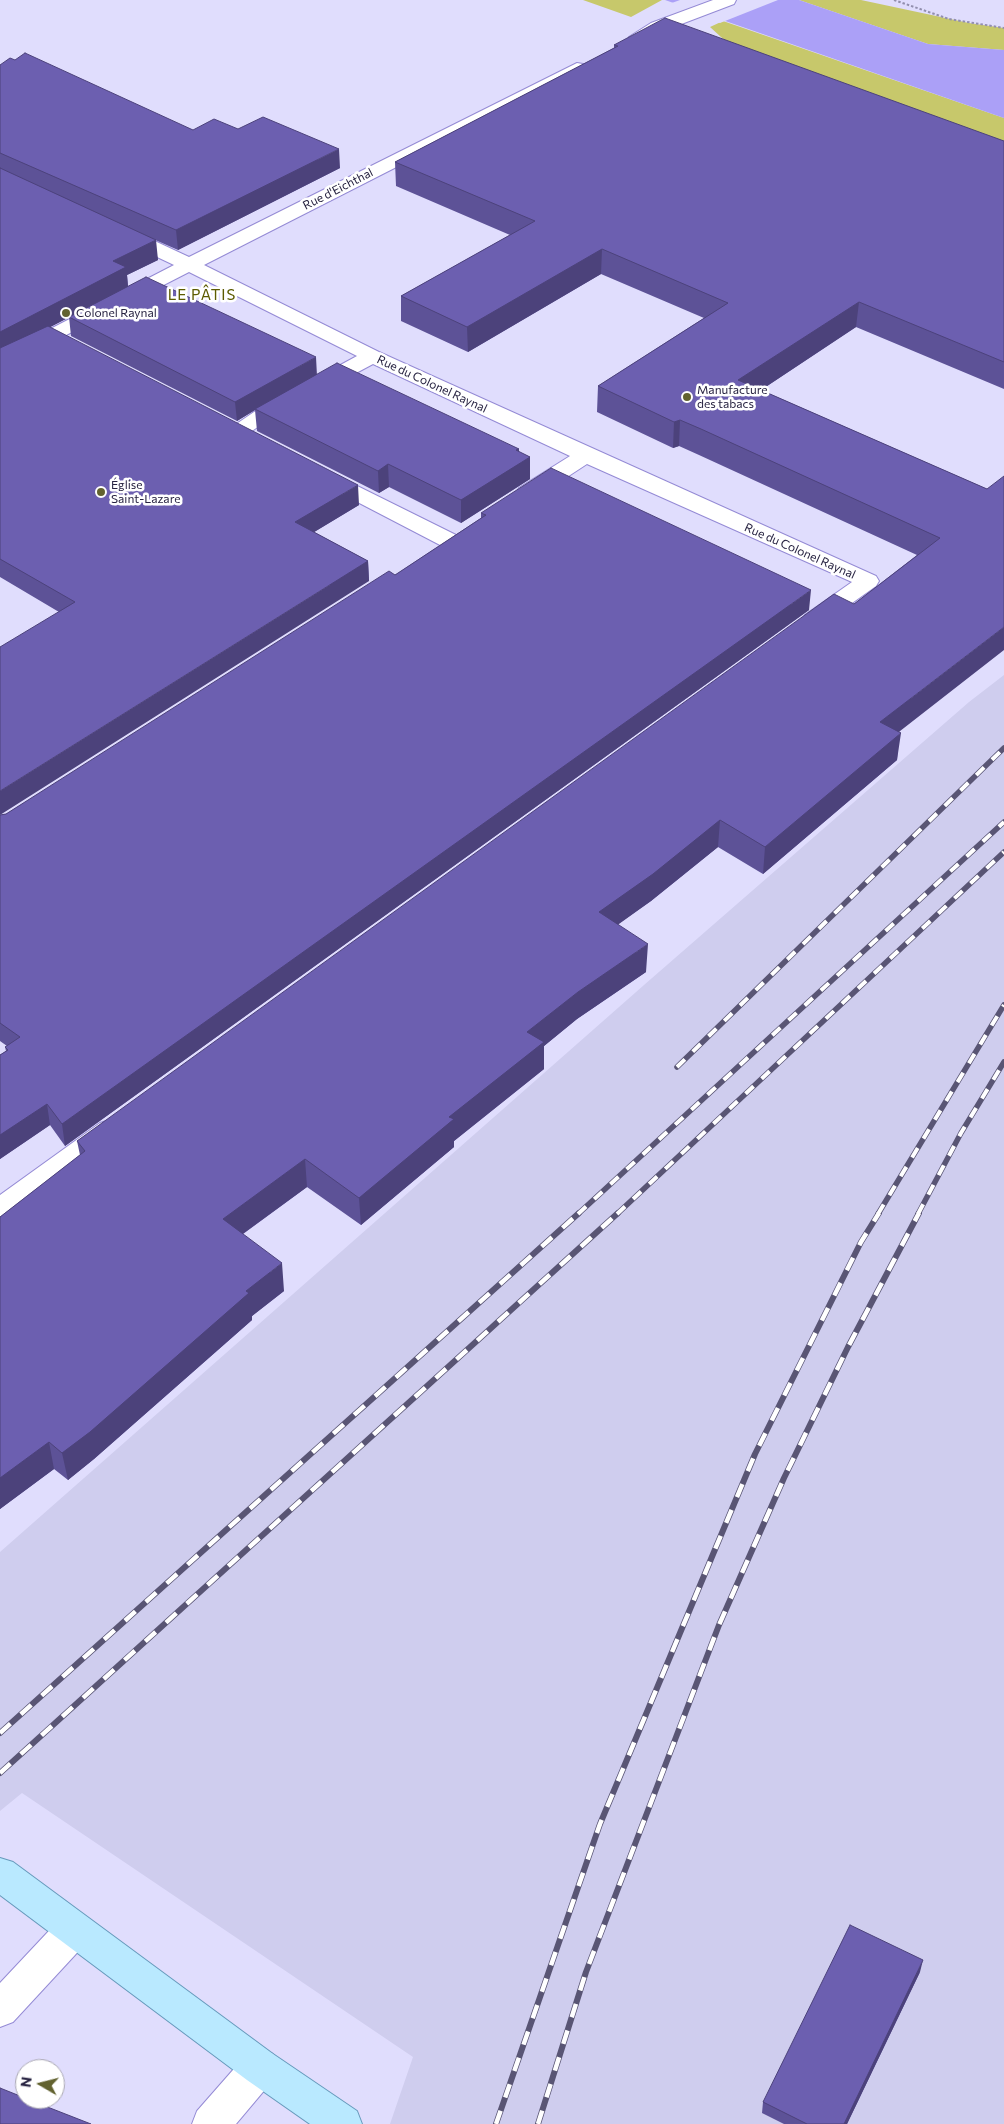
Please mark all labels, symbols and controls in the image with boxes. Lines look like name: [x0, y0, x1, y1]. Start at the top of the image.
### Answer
street label: Rue d'Eichthal: [301, 165, 375, 213]
district label: LE PÂTIS: [167, 286, 237, 304]
place label: Colonel Raynal: [76, 306, 157, 320]
marker: Colonel Raynal: [60, 307, 72, 319]
street label: Rue du Colonel Raynal: [375, 352, 489, 416]
place label: Manufacture des tabacs: [697, 383, 768, 411]
marker: Manufacture des tabacs: [681, 391, 693, 403]
place label: Église Saint-Lazare: [111, 478, 181, 506]
marker: Église Saint-Lazare: [95, 486, 107, 498]
street label: Rue du Colonel Raynal: [742, 520, 858, 582]
north arrow: [15, 2059, 65, 2109]
text: N: [16, 2076, 35, 2088]

